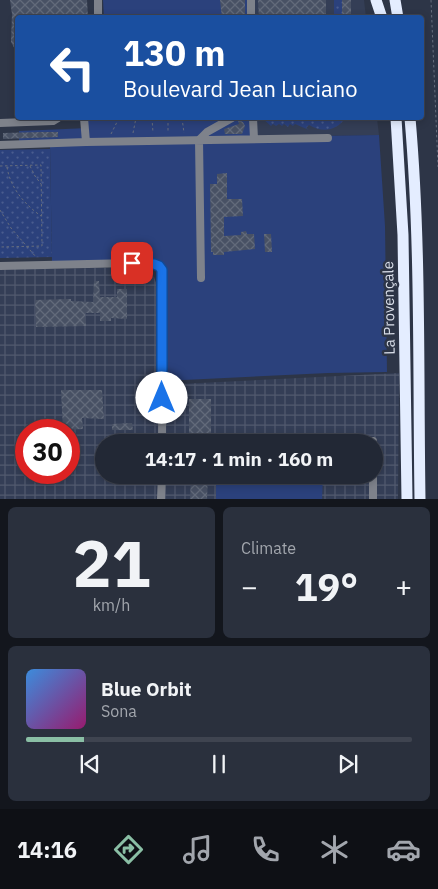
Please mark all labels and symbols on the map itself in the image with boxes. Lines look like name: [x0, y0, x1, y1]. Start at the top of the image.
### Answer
pin: [111, 242, 153, 284]
street label: La Provençale: [378, 261, 399, 355]
position arrow: [135, 371, 187, 423]
speed limit sign: 30: [15, 419, 80, 484]

